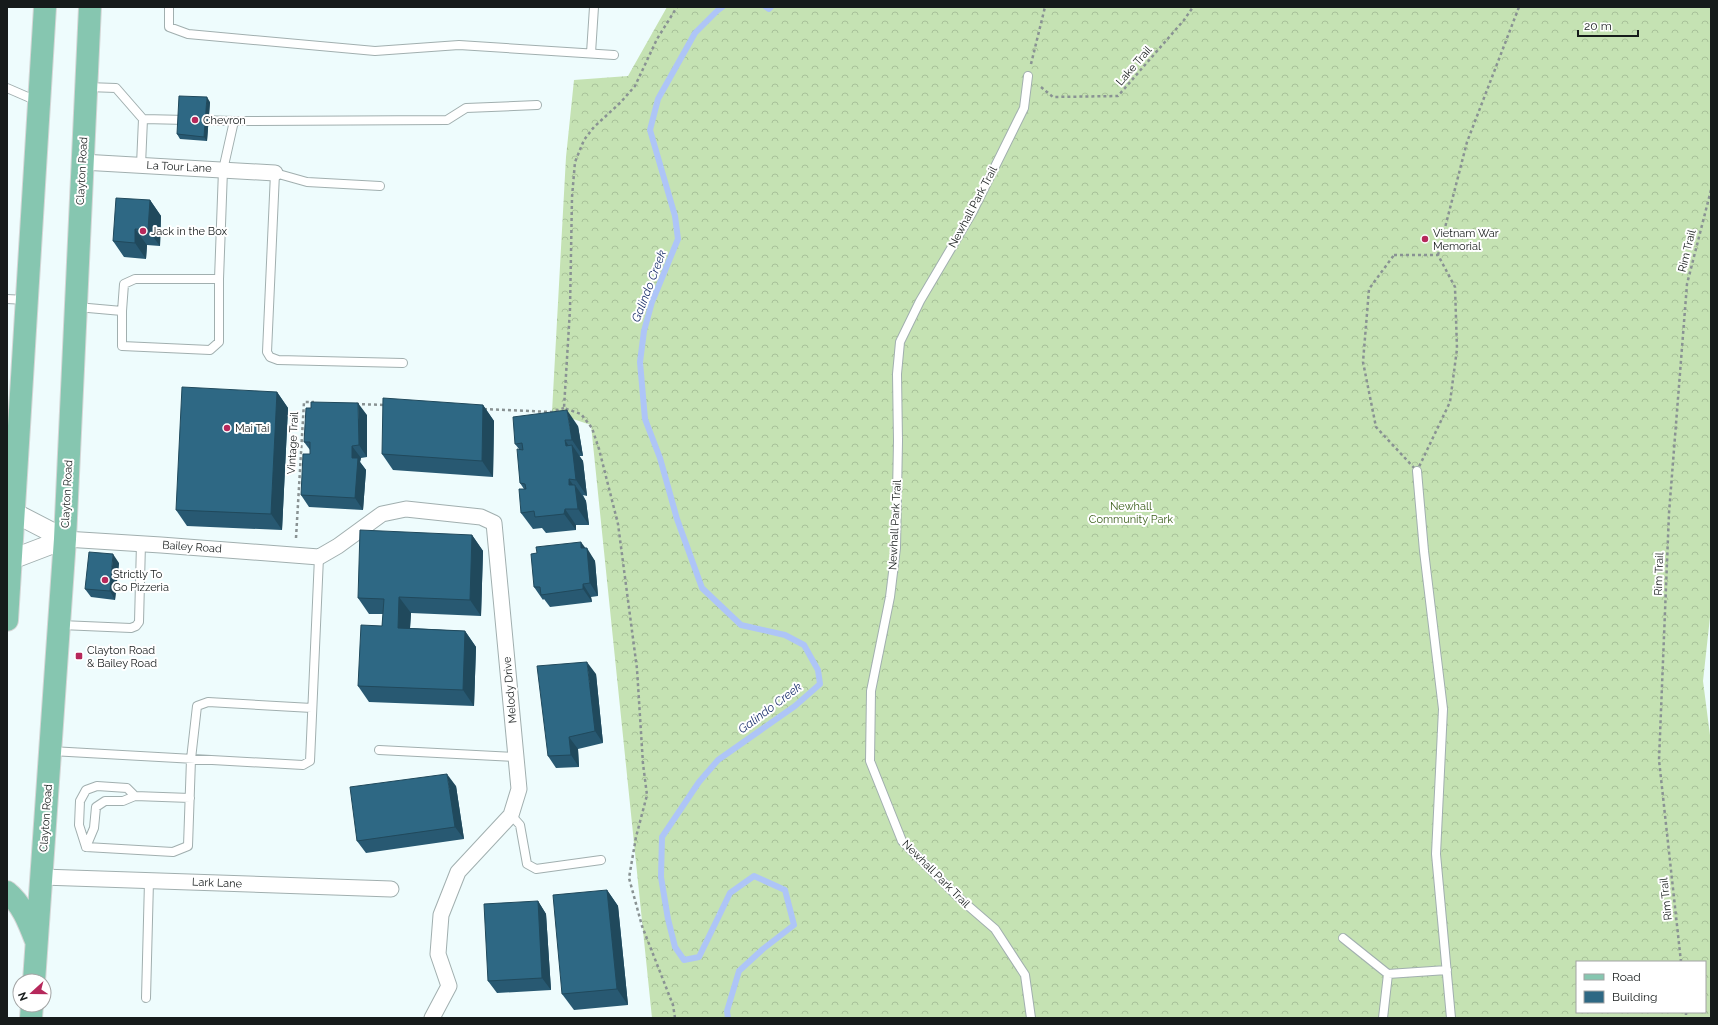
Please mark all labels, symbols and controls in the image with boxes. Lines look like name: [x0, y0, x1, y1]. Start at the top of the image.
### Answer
scale bar: [1578, 12, 1638, 38]
text: 20 m: [1584, 19, 1612, 33]
street label: Lake Trail: [1113, 44, 1155, 88]
place label: Chevron: [203, 114, 246, 127]
marker: Chevron: [190, 115, 200, 125]
street label: Clayton Road: [74, 137, 90, 205]
street label: La Tour Lane: [146, 159, 212, 175]
street label: Newhall Park Trail: [946, 164, 1000, 250]
place label: Jack in the Box: [151, 225, 227, 238]
marker: Jack in the Box: [138, 226, 148, 236]
place label: Vietnam War Memorial: [1433, 227, 1499, 253]
street label: Rim Trail: [1675, 229, 1699, 273]
marker: Vietnam War Memorial: [1420, 234, 1430, 244]
water label: Galindo Creek: [629, 248, 669, 324]
street label: Vintage Trail: [285, 411, 301, 475]
place label: Mai Tai: [235, 422, 269, 435]
marker: Mai Tai: [222, 423, 232, 433]
street label: Clayton Road: [59, 460, 75, 528]
street label: Newhall Park Trail: [886, 480, 904, 570]
park label: Newhall Community Park: [1089, 500, 1173, 526]
street label: Bailey Road: [162, 538, 222, 556]
street label: Rim Trail: [1652, 552, 1666, 596]
place label: Strictly To Go Pizzeria: [113, 568, 169, 594]
marker: Strictly To Go Pizzeria: [100, 575, 110, 585]
place label: Clayton Road & Bailey Road: [87, 644, 157, 670]
marker: Clayton Road & Bailey Road: [74, 651, 84, 661]
street label: Melody Drive: [501, 655, 519, 724]
water label: Galindo Creek: [735, 679, 805, 736]
street label: Clayton Road: [37, 783, 55, 852]
street label: Newhall Park Trail: [899, 837, 973, 911]
street label: Lark Lane: [192, 876, 243, 890]
street label: Rim Trail: [1657, 877, 1675, 921]
legend: [1576, 961, 1706, 1013]
text: Road: [1612, 970, 1641, 984]
north arrow: [12, 973, 52, 1013]
text: N: [16, 990, 31, 1003]
text: Building: [1612, 990, 1658, 1004]

